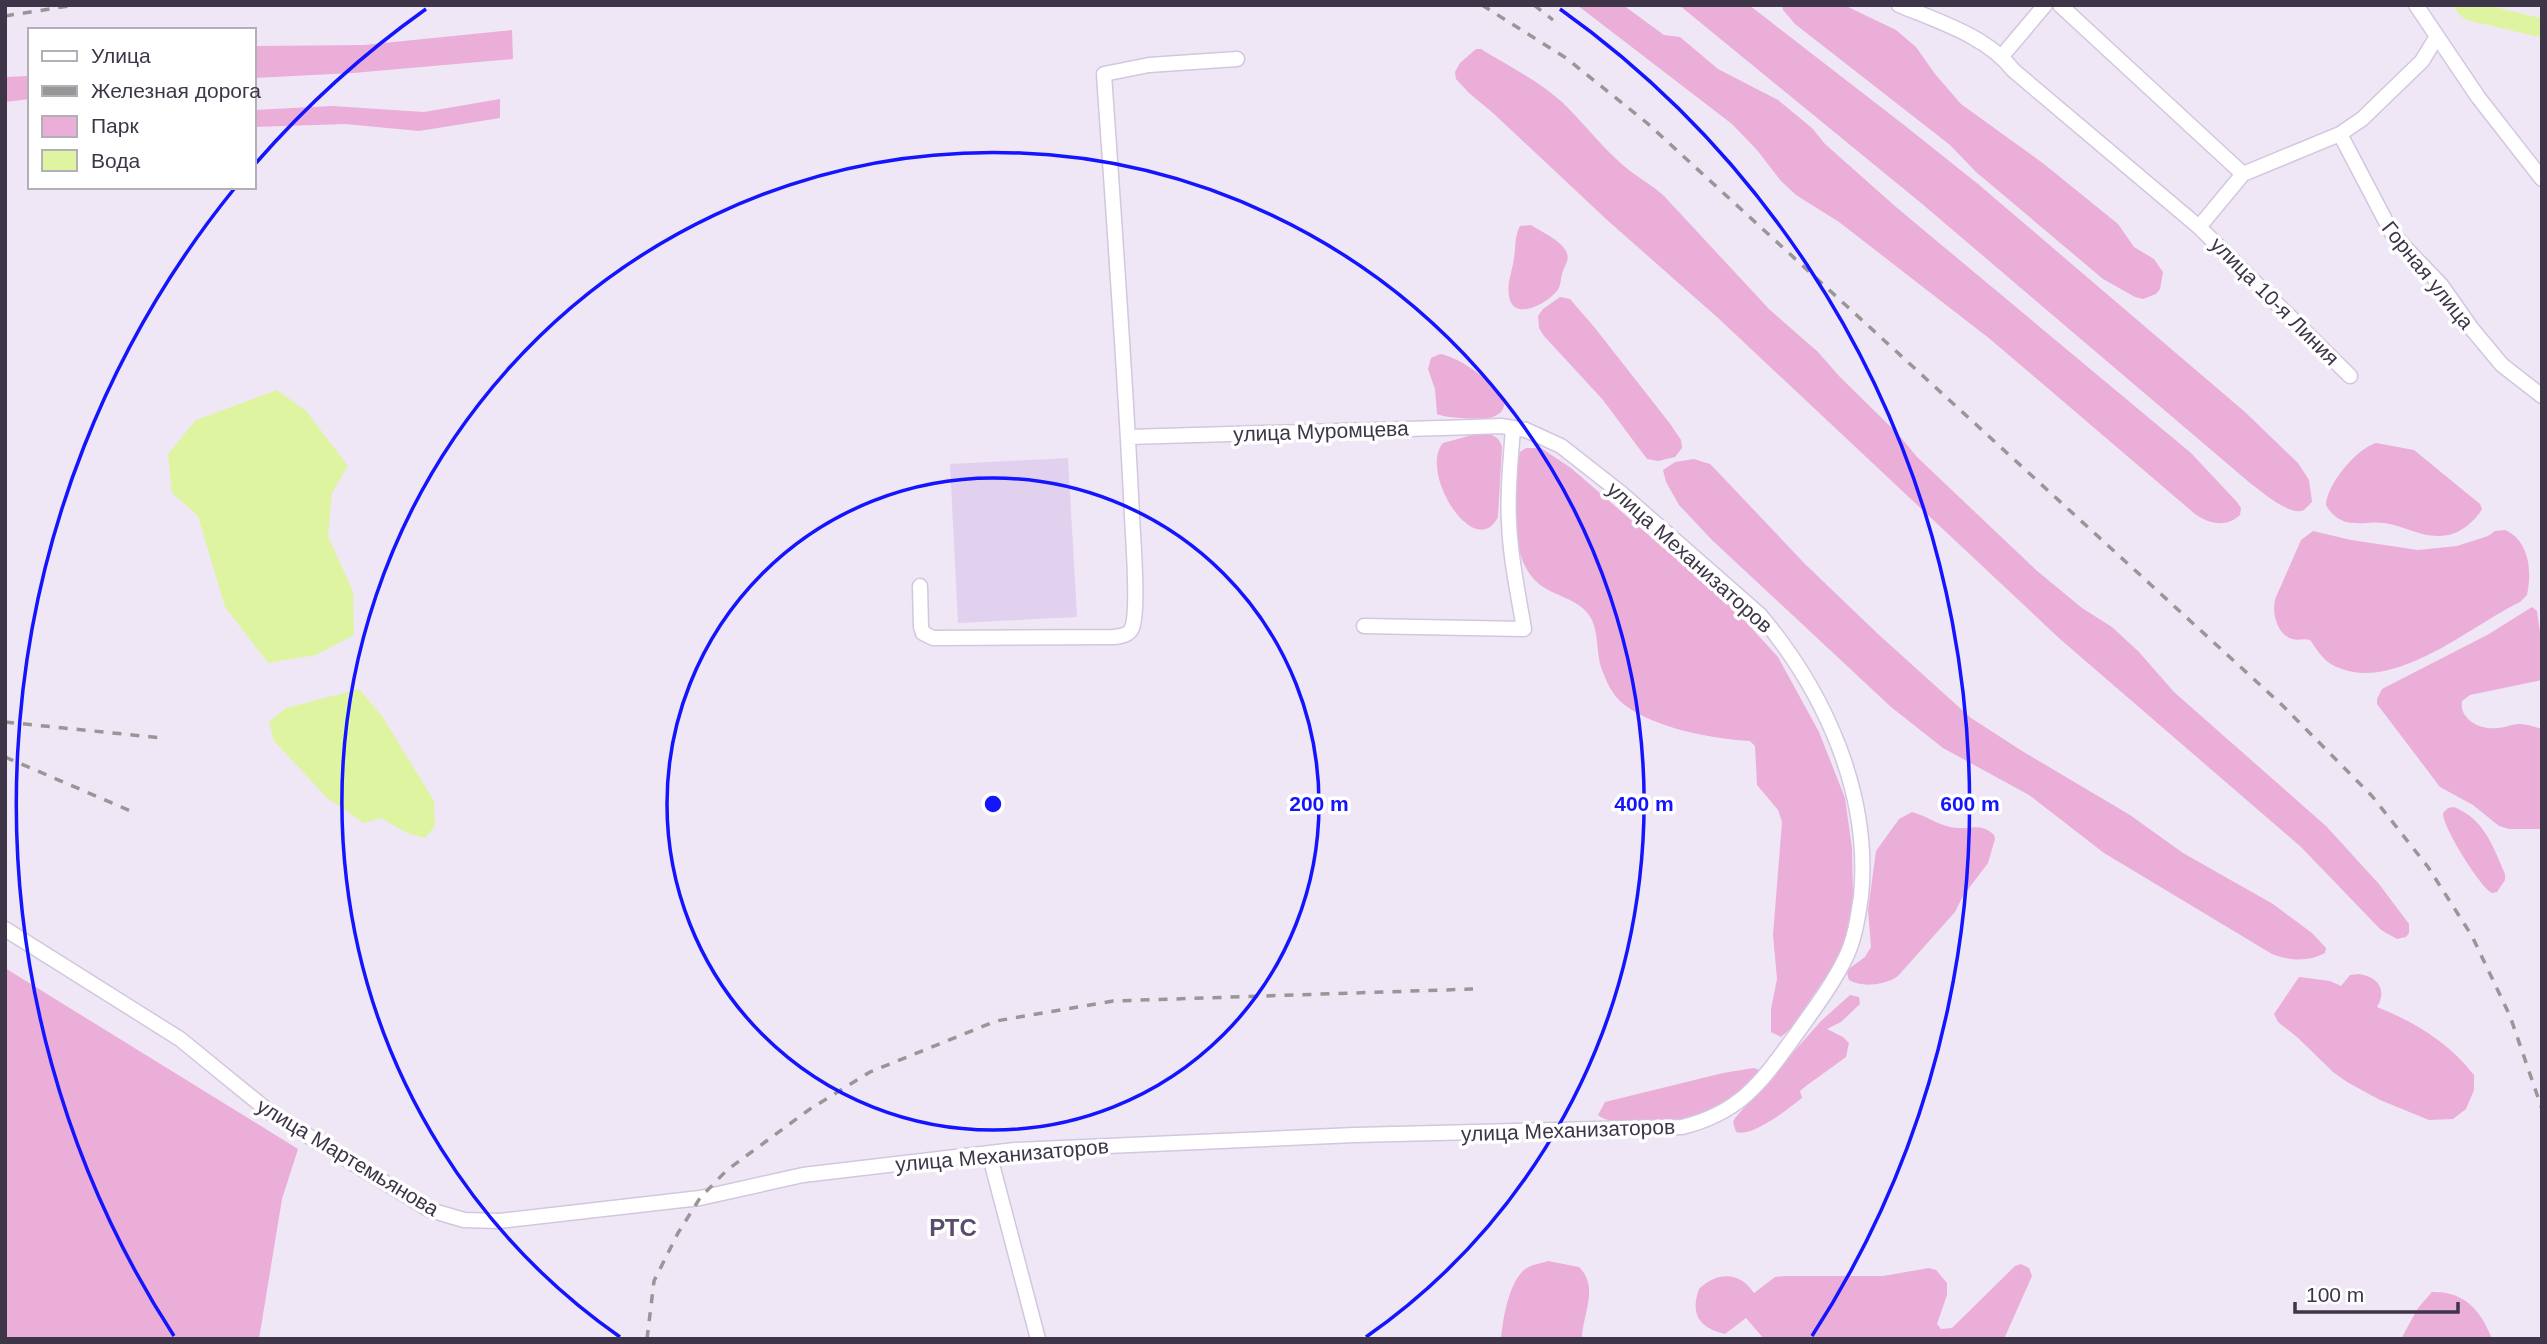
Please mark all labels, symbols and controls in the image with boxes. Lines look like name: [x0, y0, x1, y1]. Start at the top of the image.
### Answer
legend: [28, 28, 256, 189]
text: Улица: [91, 44, 151, 67]
text: Железная дорога: [91, 79, 261, 102]
text: Парк: [91, 114, 139, 137]
text: Вода: [91, 149, 140, 172]
street label: Горная улица: [2378, 217, 2479, 334]
street label: улица 10-я Линия: [2206, 232, 2344, 370]
street label: улица Муромцева: [1233, 416, 1409, 446]
street label: улица Механизаторов: [1603, 477, 1777, 637]
centre of rings: [981, 792, 1005, 816]
text: 200 m: [1289, 792, 1349, 815]
text: 400 m: [1614, 792, 1674, 815]
text: 600 m: [1940, 792, 2000, 815]
street label: улица Мартемьянова: [253, 1094, 443, 1221]
street label: улица Механизаторов: [1461, 1115, 1675, 1145]
street label: улица Механизаторов: [894, 1134, 1110, 1176]
district label: РТС: [929, 1214, 977, 1241]
scale bar: [2295, 1270, 2458, 1314]
text: 100 m: [2306, 1283, 2364, 1306]

